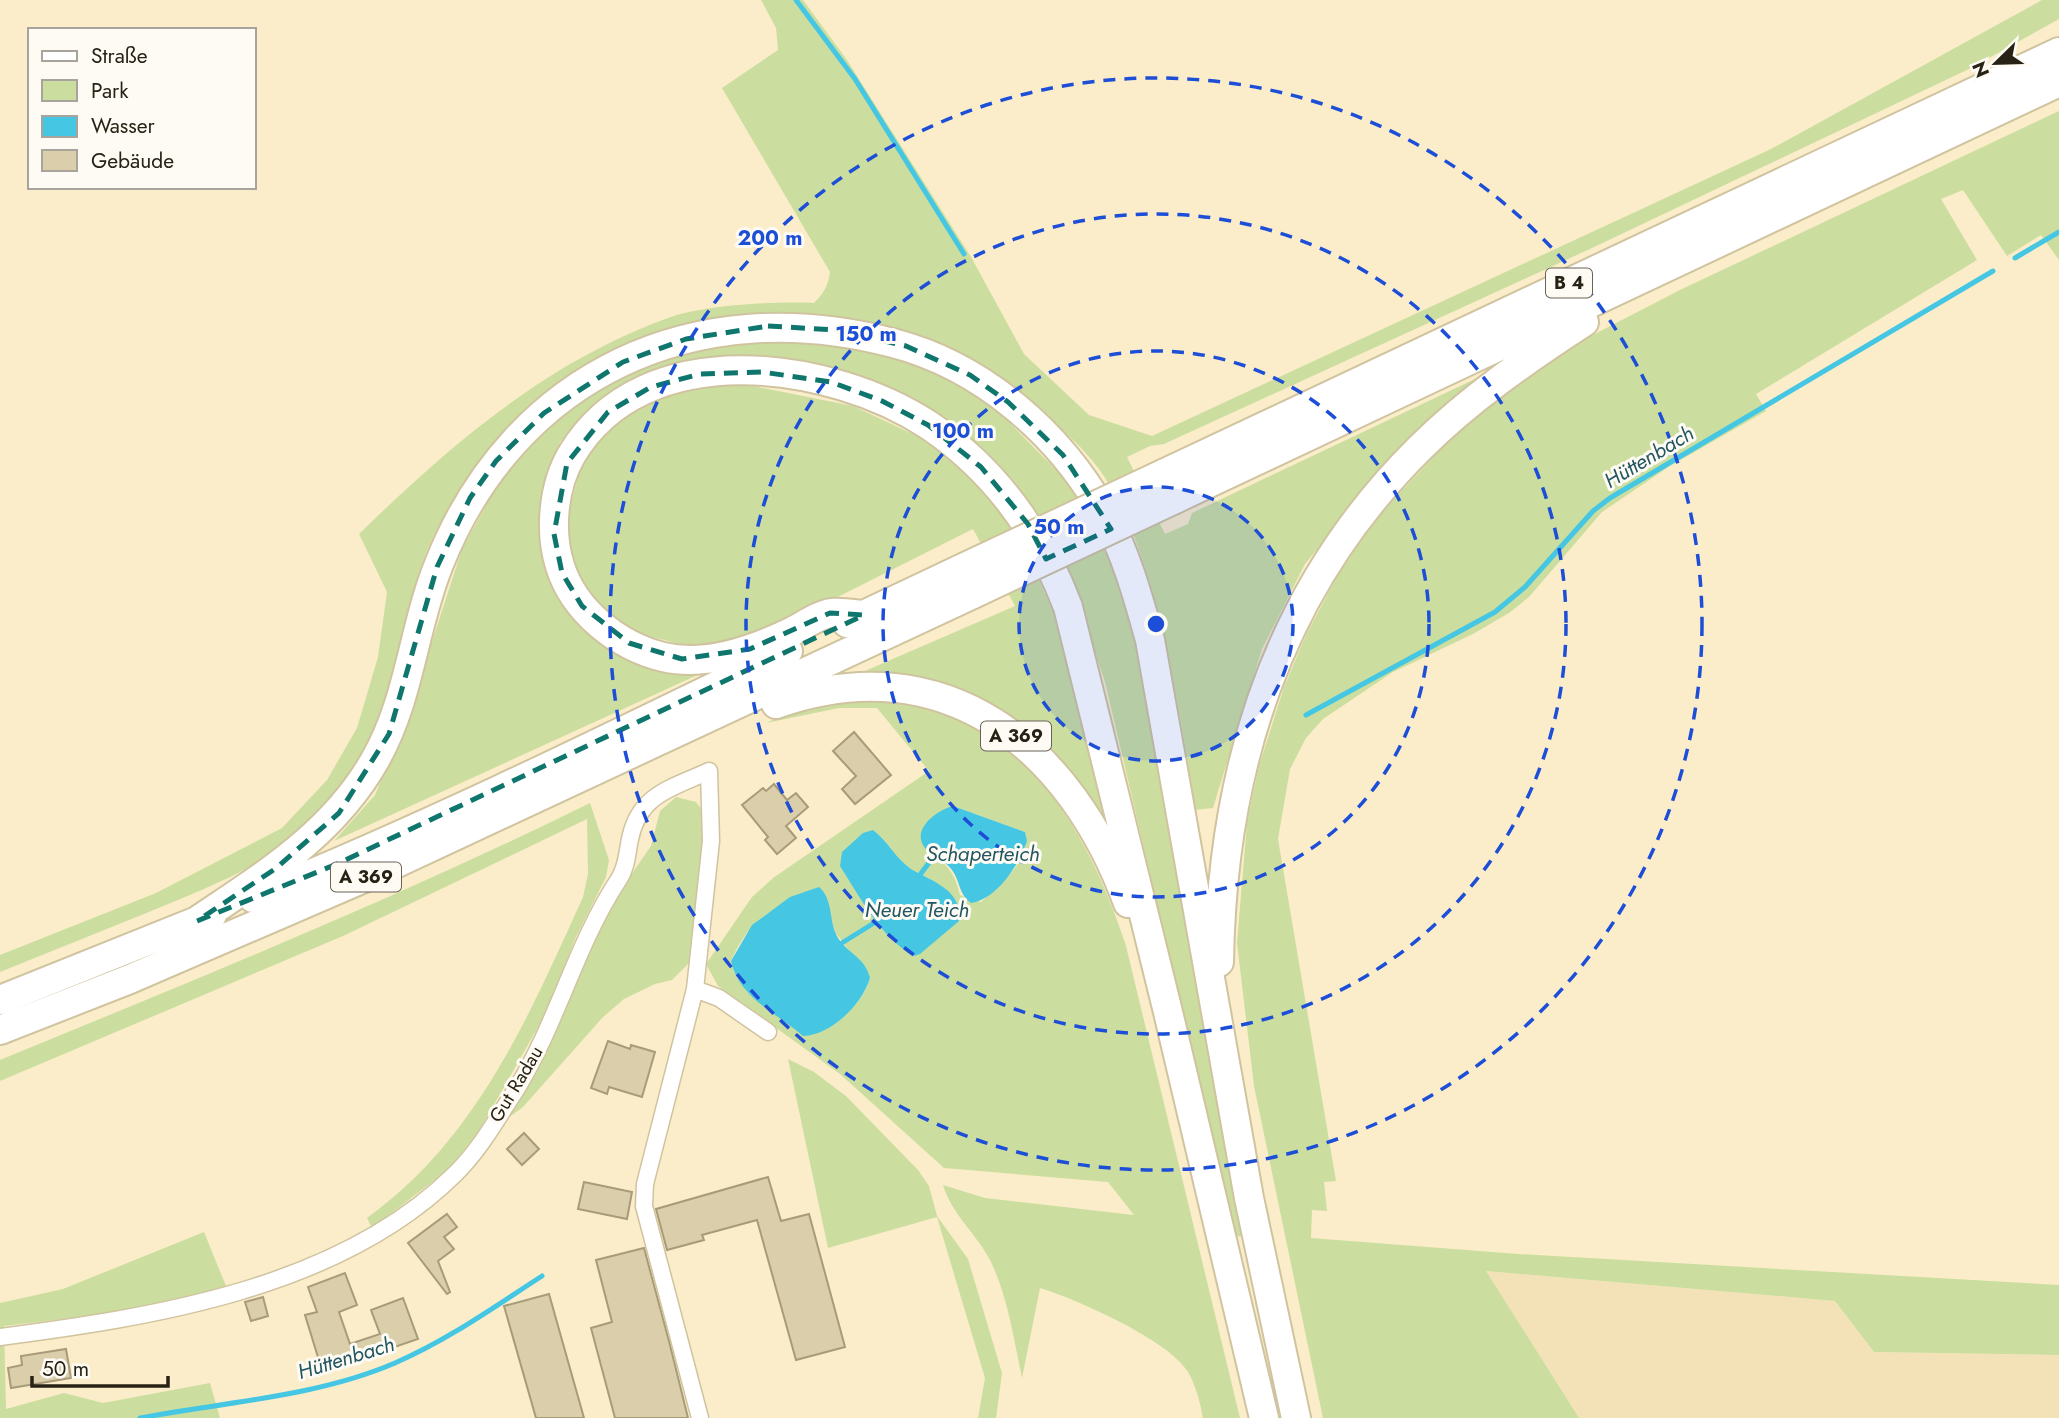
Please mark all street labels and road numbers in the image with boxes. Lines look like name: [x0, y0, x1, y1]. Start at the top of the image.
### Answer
road number: B 4: [1546, 268, 1592, 298]
road number: A 369: [981, 722, 1051, 750]
road number: A 369: [331, 862, 401, 892]
street label: Gut Radau: [483, 1041, 549, 1127]

